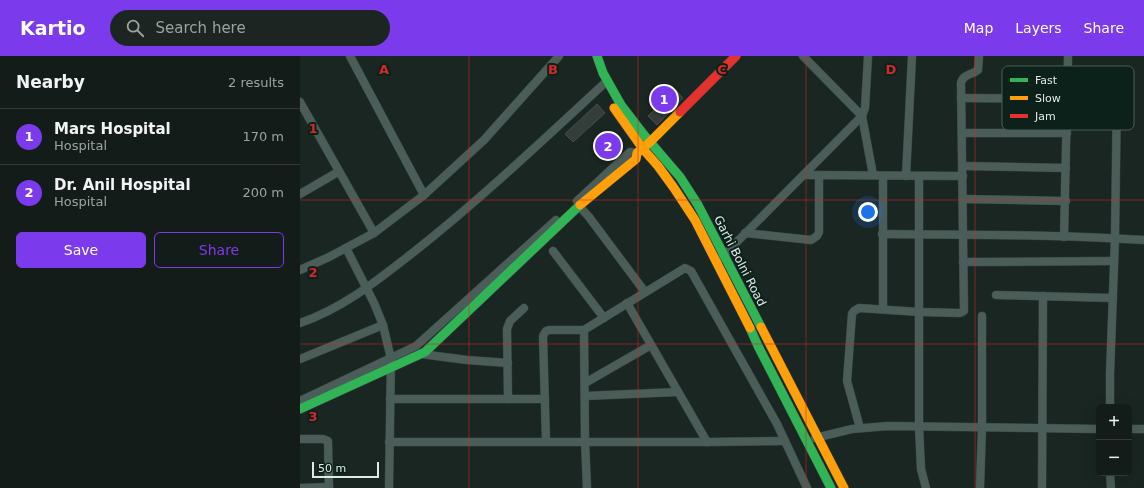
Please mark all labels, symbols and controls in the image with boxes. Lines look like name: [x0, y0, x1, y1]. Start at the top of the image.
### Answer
search box: [110, 10, 390, 46]
text: Kartio: [20, 17, 86, 39]
icon: search: [124, 17, 146, 39]
text: Search here: [156, 19, 246, 37]
text: Map: [964, 20, 993, 36]
text: Layers: [1015, 20, 1062, 36]
text: Share: [1084, 20, 1124, 36]
text: A: [379, 62, 389, 77]
text: B: [548, 62, 558, 77]
text: C: [717, 62, 727, 77]
text: D: [886, 62, 897, 77]
legend: [1002, 66, 1134, 130]
text: Nearby: [16, 72, 85, 92]
text: Fast: [1035, 74, 1058, 87]
text: 2 results: [228, 75, 284, 90]
pin: 1: [651, 84, 677, 114]
text: Slow: [1035, 92, 1061, 105]
text: Jam: [1034, 110, 1056, 123]
text: Mars Hospital: [54, 120, 171, 138]
text: 1: [308, 121, 318, 136]
text: 1: [24, 129, 34, 144]
text: 170 m: [242, 129, 284, 144]
pin: 2: [595, 131, 621, 161]
text: Hospital: [54, 138, 107, 153]
text: Dr. Anil Hospital: [54, 176, 191, 194]
text: 2: [24, 185, 34, 200]
text: 200 m: [242, 185, 284, 200]
text: Hospital: [54, 194, 107, 209]
your location: [858, 202, 878, 222]
street label: Garhi Bolni Road: [711, 213, 769, 309]
button: Save: [16, 232, 146, 268]
button: Share: [154, 232, 284, 268]
text: 2: [308, 265, 318, 280]
map controls: [1096, 404, 1132, 476]
button: +: [1096, 404, 1132, 440]
text: 3: [308, 409, 318, 424]
button: −: [1096, 440, 1132, 476]
scale bar: [312, 460, 379, 479]
text: 50 m: [318, 462, 346, 475]

